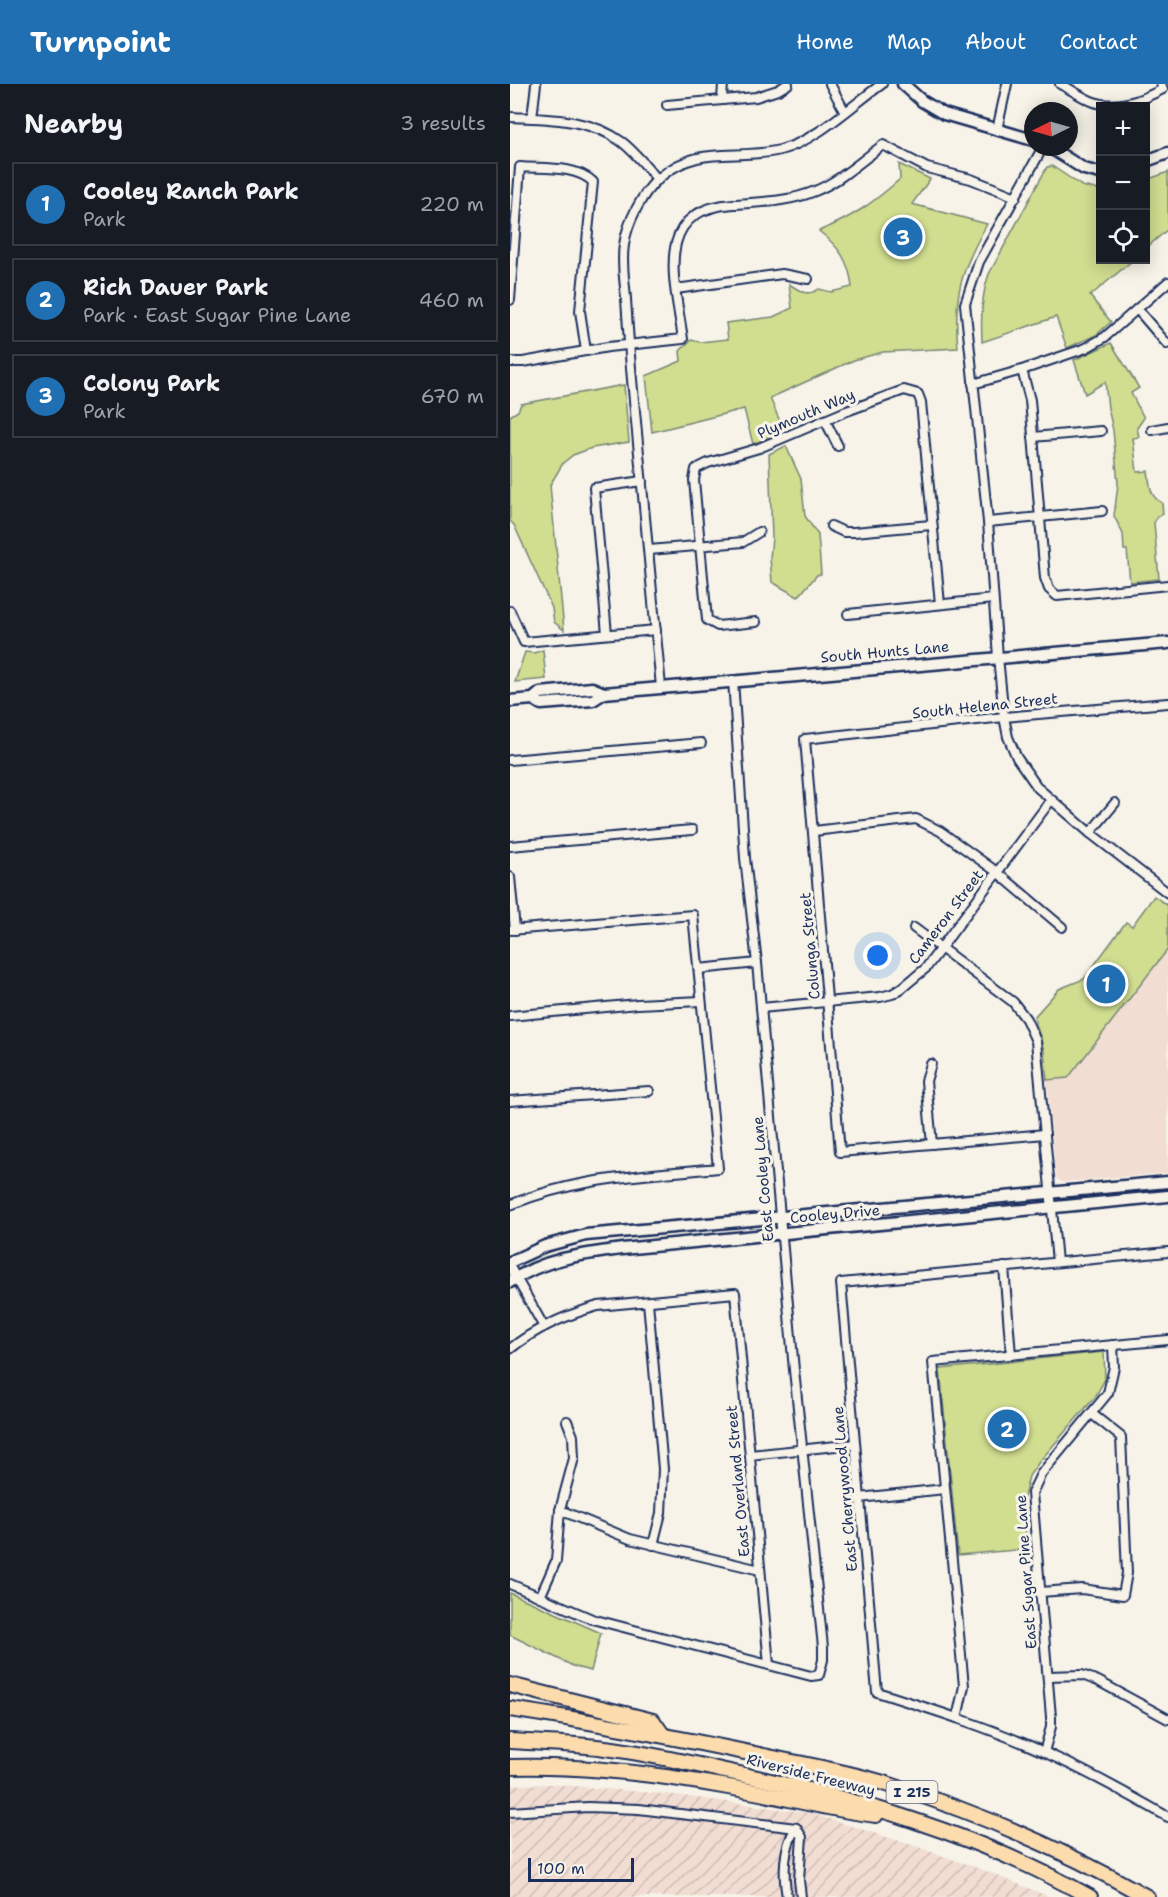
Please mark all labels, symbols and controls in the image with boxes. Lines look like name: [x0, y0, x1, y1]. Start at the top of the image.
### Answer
text: Turnpoint: [30, 23, 171, 61]
text: Home: [796, 28, 854, 56]
text: Map: [887, 28, 932, 56]
text: About: [965, 28, 1026, 56]
text: Contact: [1059, 28, 1138, 56]
north arrow: [1024, 102, 1078, 156]
map controls: [1096, 102, 1150, 264]
button: +: [1096, 102, 1150, 156]
text: Nearby: [24, 106, 123, 141]
text: 3 results: [400, 110, 486, 136]
button: −: [1096, 156, 1150, 210]
text: Cooley Ranch Park: [83, 177, 299, 206]
text: 1: [41, 191, 50, 217]
text: 220 m: [420, 191, 484, 217]
text: Park: [83, 206, 126, 232]
button: locate: [1096, 210, 1150, 264]
pin: 3: [884, 214, 922, 260]
text: Rich Dauer Park: [83, 273, 269, 302]
text: 2: [39, 287, 53, 313]
text: 460 m: [419, 287, 484, 313]
text: Park · East Sugar Pine Lane: [83, 302, 351, 328]
text: Colony Park: [83, 369, 220, 398]
text: 3: [39, 383, 53, 409]
text: 670 m: [421, 383, 484, 409]
street label: Plymouth Way: [754, 384, 858, 444]
text: Park: [83, 398, 126, 424]
street label: South Hunts Lane: [820, 636, 950, 668]
street label: South Helena Street: [911, 688, 1059, 724]
street label: Cameron Street: [904, 866, 988, 968]
street label: Colunga Street: [795, 892, 825, 1000]
your location: [863, 941, 892, 970]
pin: 1: [1086, 962, 1126, 1006]
street label: East Cooley Lane: [748, 1116, 778, 1242]
street label: Cooley Drive: [789, 1200, 881, 1228]
street label: East Overland Street: [721, 1404, 755, 1558]
street label: East Cherrywood Lane: [828, 1405, 862, 1573]
pin: 2: [988, 1406, 1026, 1452]
street label: East Sugar Pine Lane: [1011, 1494, 1041, 1650]
street label: Riverside Freeway: [744, 1749, 878, 1801]
road number: I 215: [886, 1781, 938, 1803]
scale bar: [528, 1855, 634, 1882]
text: 100 m: [537, 1858, 585, 1879]

